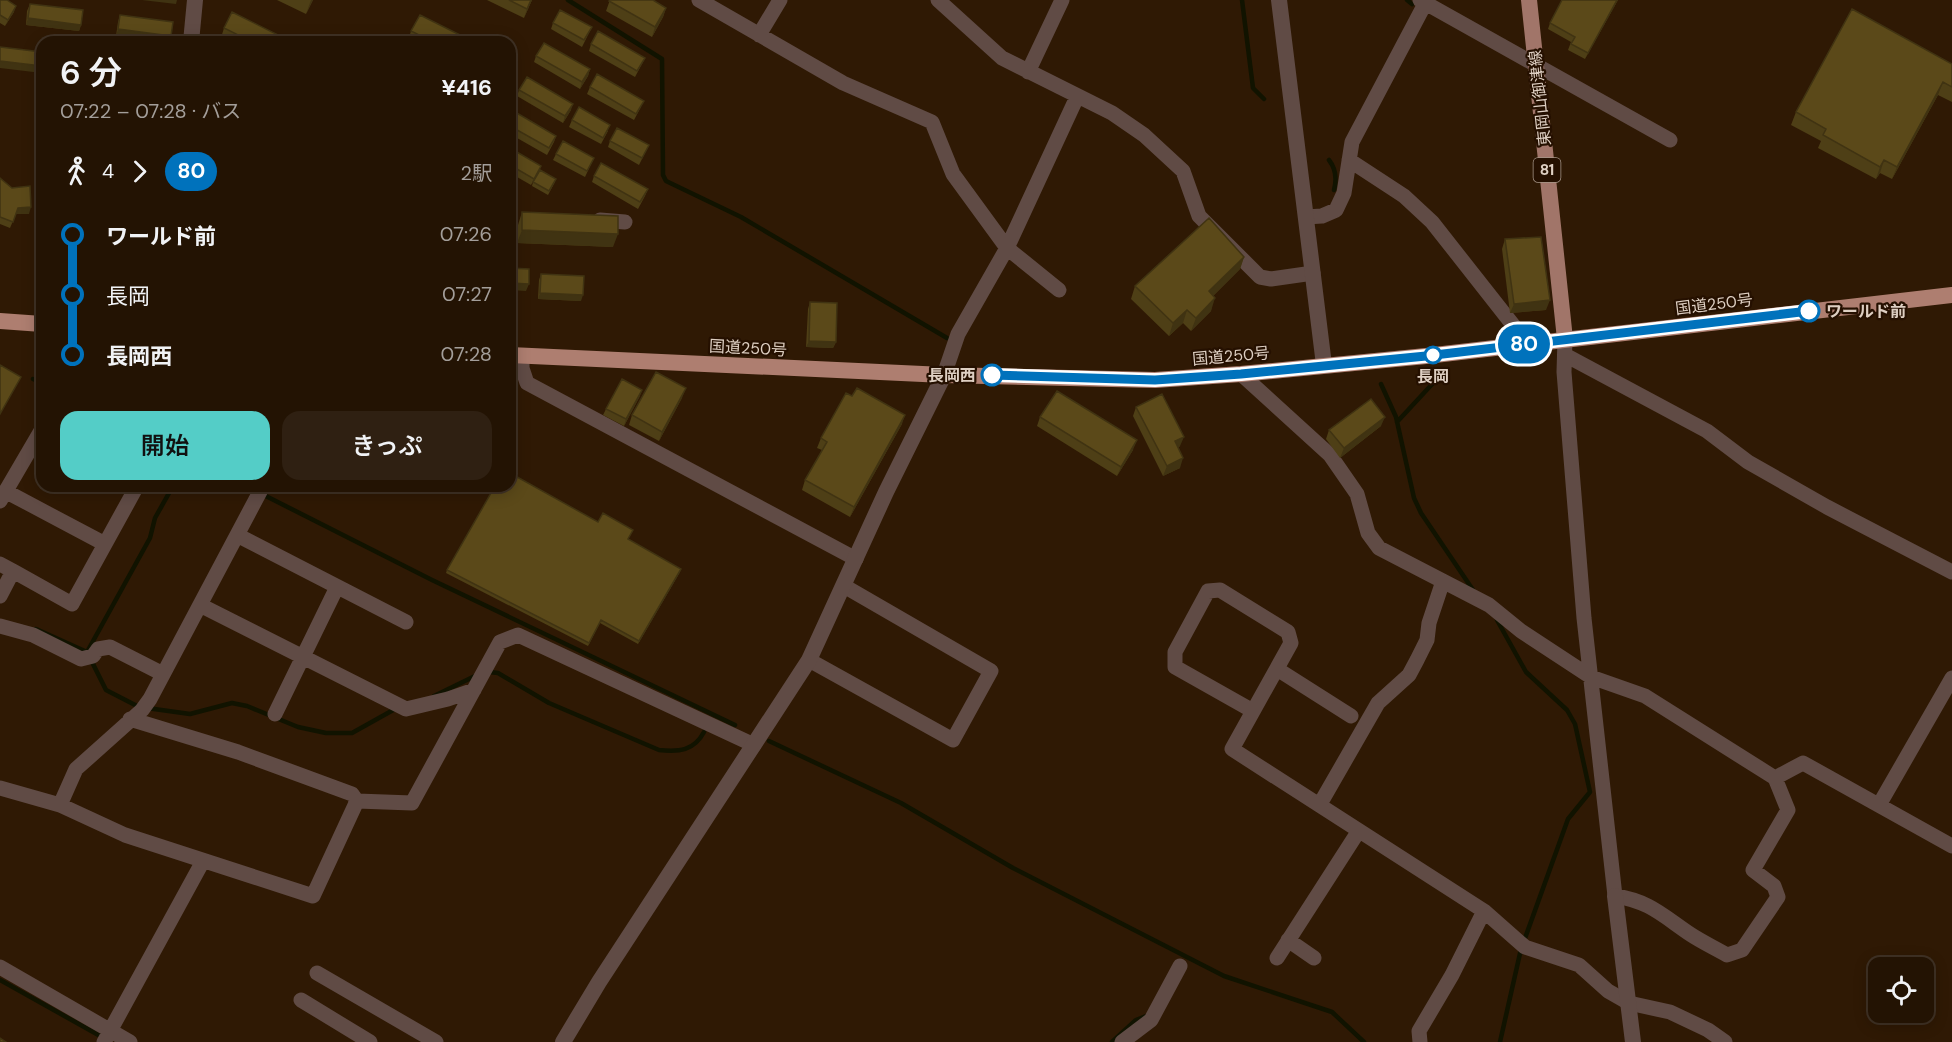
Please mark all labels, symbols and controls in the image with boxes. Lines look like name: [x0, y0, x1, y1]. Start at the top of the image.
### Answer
street label: 東岡山御津線: [1525, 49, 1555, 147]
text: 6 分: [60, 51, 122, 94]
text: ¥416: [441, 73, 492, 102]
text: 07:22 – 07:28 · バス: [60, 98, 241, 124]
icon: walk: [60, 155, 93, 188]
icon: forward: [123, 155, 156, 188]
text: 80: [177, 157, 205, 185]
text: 4: [102, 158, 114, 184]
road number: 81: [1534, 158, 1560, 182]
text: 2駅: [460, 160, 492, 186]
text: 07:26: [440, 221, 492, 247]
text: ワールド前: [106, 222, 216, 251]
text: 07:27: [442, 281, 492, 307]
text: 長岡: [106, 282, 150, 311]
street label: 国道250号: [1674, 289, 1754, 319]
marker: ワールド前: [1798, 300, 1820, 322]
place label: ワールド前: [1826, 301, 1906, 322]
line badge: 80: [1497, 324, 1551, 364]
text: 80: [1510, 330, 1538, 358]
street label: 国道250号: [709, 335, 787, 361]
text: 07:28: [441, 341, 492, 367]
text: 長岡西: [106, 342, 172, 371]
street label: 国道250号: [1191, 342, 1271, 370]
marker: 長岡: [1424, 346, 1442, 364]
marker: 長岡西: [981, 364, 1003, 386]
place label: 長岡西: [928, 365, 976, 386]
place label: 長岡: [1417, 366, 1449, 387]
button: 開始: [60, 411, 270, 480]
button: きっぷ: [282, 411, 492, 480]
map controls: [1868, 957, 1934, 1023]
button: locate: [1868, 957, 1934, 1023]

